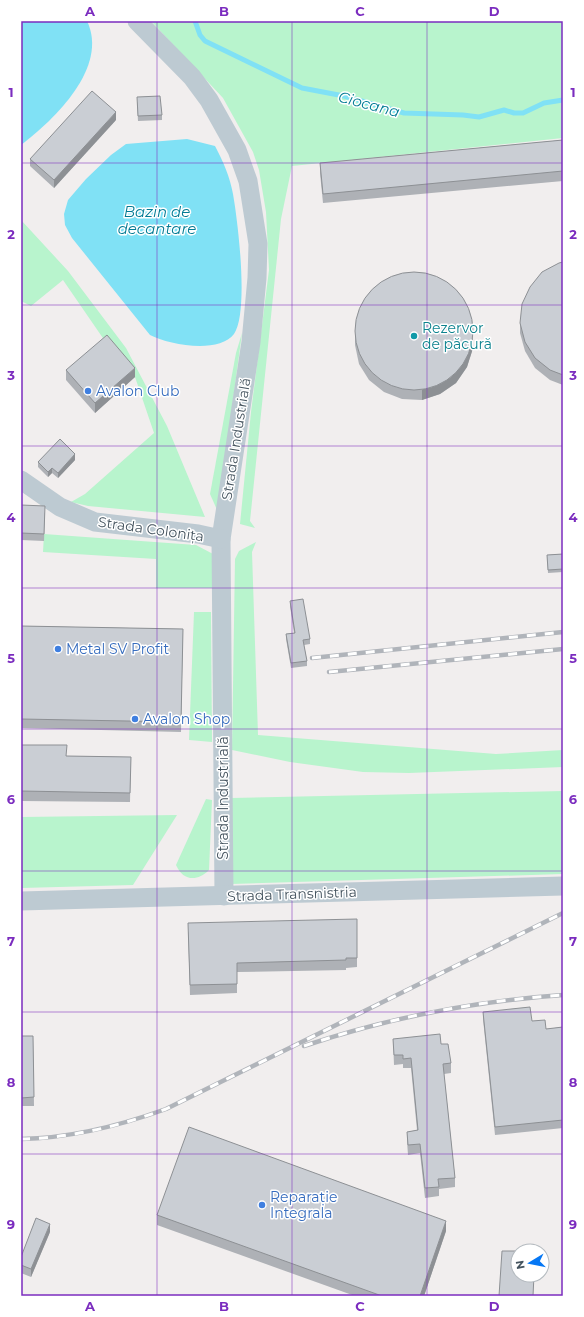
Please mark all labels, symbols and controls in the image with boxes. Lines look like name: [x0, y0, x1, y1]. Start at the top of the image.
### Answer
text: A: [84, 3, 96, 19]
text: B: [219, 3, 229, 19]
text: C: [355, 3, 365, 19]
text: D: [489, 3, 500, 19]
text: 1: [8, 84, 14, 100]
text: 1: [570, 84, 576, 100]
water label: Ciocana: [336, 87, 402, 121]
water label: Bazin de decantare: [118, 202, 196, 238]
text: 2: [7, 226, 15, 242]
text: 2: [569, 226, 577, 242]
place label: Rezervor de păcură: [422, 319, 492, 353]
marker: Rezervor de păcură: [409, 331, 419, 341]
text: 3: [6, 367, 15, 383]
text: 3: [568, 367, 577, 383]
street label: Strada Industrială: [217, 377, 255, 501]
place label: Avalon Club: [96, 382, 180, 400]
marker: Avalon Club: [83, 386, 93, 396]
text: 4: [7, 509, 16, 525]
text: 4: [569, 509, 578, 525]
street label: Strada Colonița: [97, 513, 205, 546]
place label: Metal SV Profit: [66, 640, 169, 658]
marker: Metal SV Profit: [53, 644, 63, 654]
text: 5: [7, 650, 15, 666]
text: 5: [569, 650, 577, 666]
place label: Avalon Shop: [143, 710, 230, 728]
marker: Avalon Shop: [130, 714, 140, 724]
street label: Strada Industrială: [214, 736, 232, 860]
text: 6: [7, 791, 16, 807]
text: 6: [569, 791, 578, 807]
street label: Strada Transnistria: [227, 883, 357, 905]
text: 7: [7, 933, 15, 949]
text: 7: [569, 933, 577, 949]
text: 8: [7, 1074, 16, 1090]
text: 8: [569, 1074, 578, 1090]
place label: Reparație Integrala: [270, 1188, 338, 1222]
marker: Reparație Integrala: [257, 1200, 267, 1210]
text: 9: [7, 1216, 15, 1232]
text: 9: [569, 1216, 577, 1232]
north arrow: [510, 1243, 550, 1283]
text: N: [512, 1259, 528, 1270]
text: A: [84, 1298, 96, 1314]
text: B: [219, 1298, 229, 1314]
text: C: [355, 1298, 365, 1314]
text: D: [489, 1298, 500, 1314]

